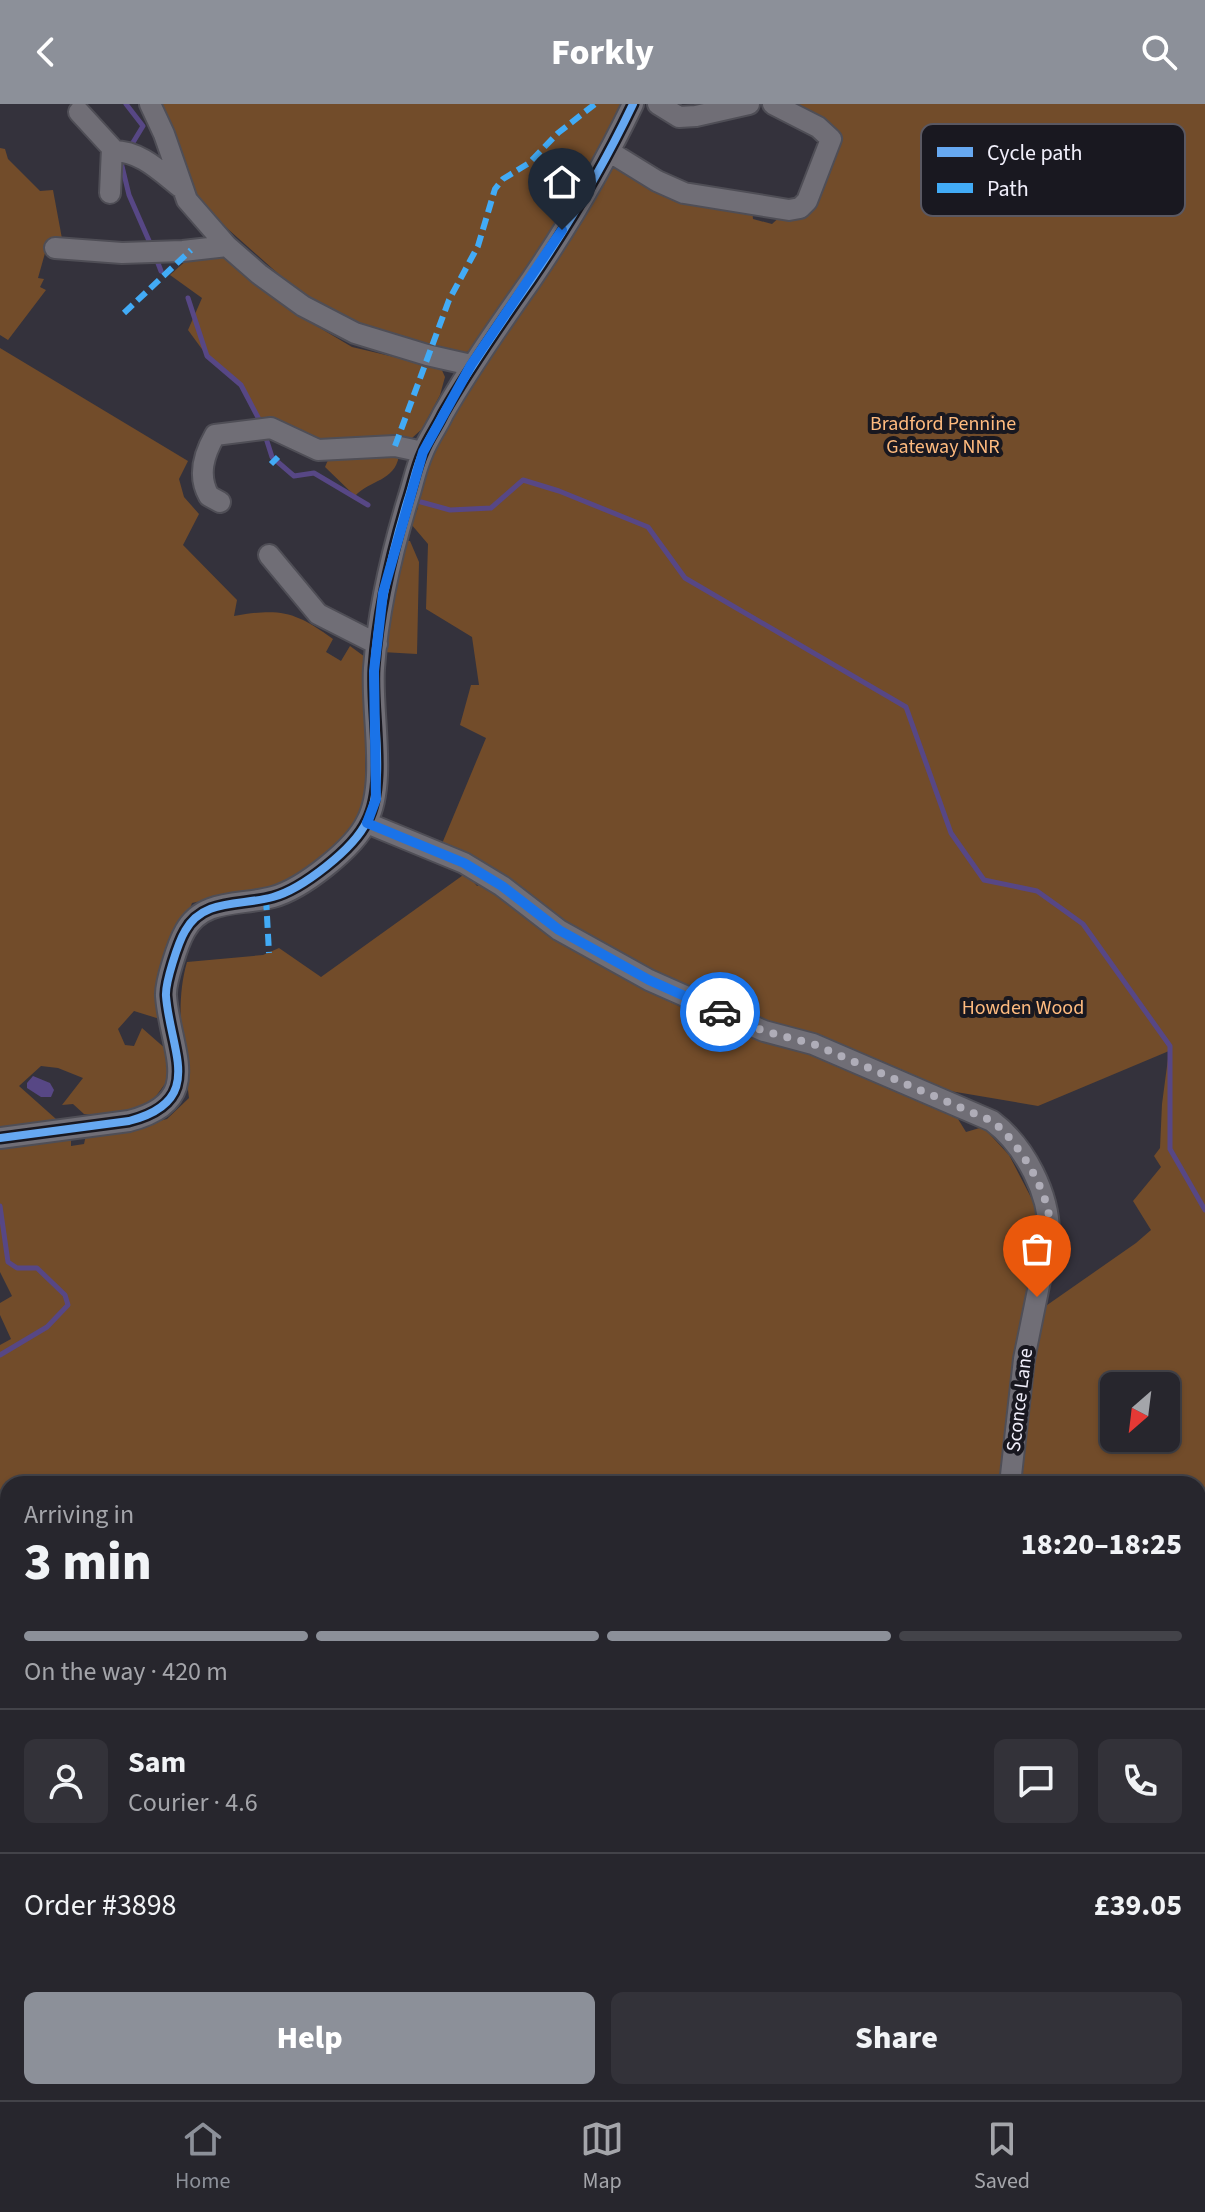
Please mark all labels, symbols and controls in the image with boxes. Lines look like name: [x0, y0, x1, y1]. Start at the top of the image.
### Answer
text: Forkly: [551, 27, 654, 78]
icon: back: [24, 30, 68, 74]
icon: search: [1137, 30, 1181, 74]
legend: [921, 124, 1185, 216]
text: Cycle path: [987, 137, 1083, 169]
pin: [528, 148, 596, 230]
icon: home: [540, 160, 584, 204]
text: Path: [987, 173, 1029, 205]
park label: Bradford Pennine Gateway NNR: [870, 410, 1016, 461]
courier: [680, 972, 760, 1052]
icon: car: [698, 990, 742, 1034]
park label: Howden Wood: [962, 994, 1084, 1022]
pin: [1003, 1215, 1071, 1297]
icon: bag: [1015, 1227, 1059, 1271]
street label: Sconce Lane: [1000, 1346, 1040, 1454]
north arrow: [1100, 1372, 1180, 1452]
map controls: [1100, 1372, 1180, 1452]
text: Arriving in: [24, 1496, 134, 1533]
text: 18:20–18:25: [1021, 1523, 1182, 1566]
text: 3 min: [24, 1526, 152, 1600]
text: On the way · 420 m: [24, 1653, 228, 1690]
button: person: [24, 1739, 108, 1823]
button: chat: [994, 1739, 1078, 1823]
button: phone: [1098, 1739, 1182, 1823]
text: Sam: [128, 1741, 186, 1784]
text: Courier · 4.6: [128, 1784, 258, 1821]
text: Order #3898: [24, 1884, 177, 1927]
text: £39.05: [1094, 1884, 1182, 1927]
button: Help: [24, 1992, 595, 2084]
button: Share: [611, 1992, 1182, 2084]
tab: Home: [175, 2117, 230, 2197]
tab: Map: [580, 2117, 624, 2197]
tab: Saved: [974, 2117, 1030, 2197]

